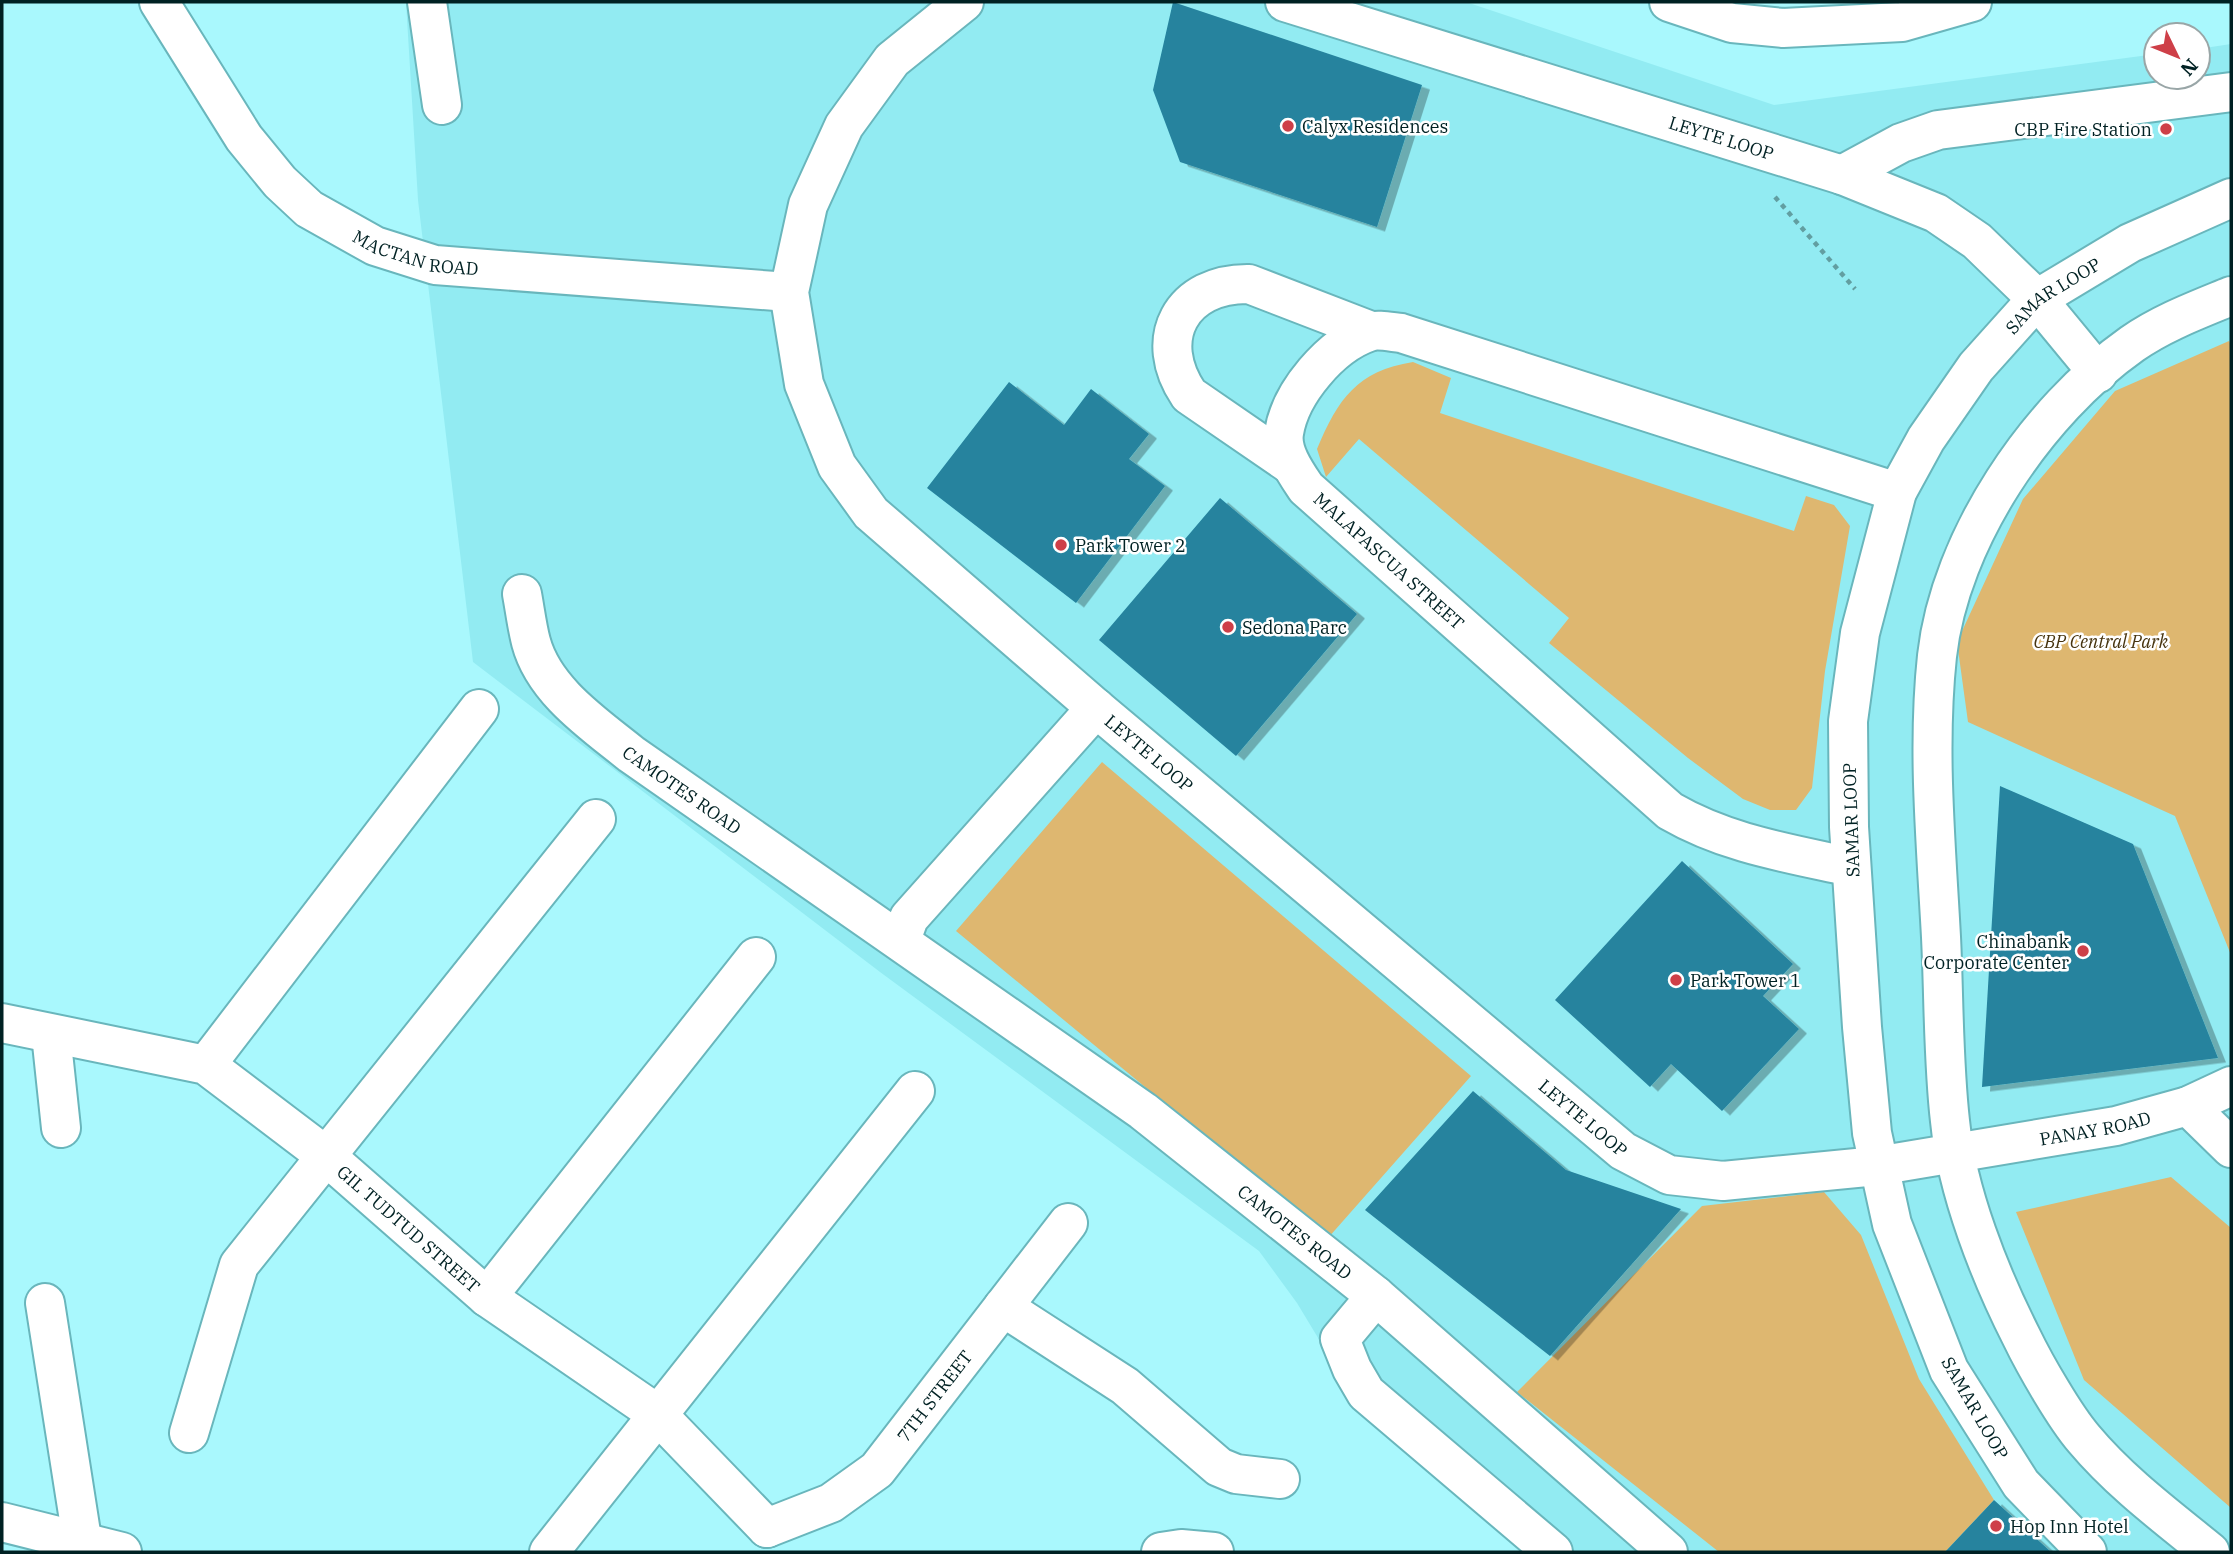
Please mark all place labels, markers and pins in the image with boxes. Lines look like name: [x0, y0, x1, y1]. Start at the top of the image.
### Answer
place label: Calyx Residences: [1302, 115, 1448, 138]
marker: Calyx Residences: [1280, 118, 1296, 134]
place label: CBP Fire Station: [2014, 118, 2152, 141]
marker: CBP Fire Station: [2158, 121, 2174, 137]
place label: Park Tower 2: [1075, 534, 1186, 557]
marker: Park Tower 2: [1053, 537, 1069, 553]
place label: Sedona Parc: [1242, 616, 1347, 639]
marker: Sedona Parc: [1220, 619, 1236, 635]
place label: Chinabank Corporate Center: [1924, 930, 2069, 974]
marker: Chinabank Corporate Center: [2075, 943, 2091, 959]
place label: Park Tower 1: [1690, 969, 1801, 992]
marker: Park Tower 1: [1668, 972, 1684, 988]
place label: Hop Inn Hotel: [2010, 1515, 2129, 1538]
marker: Hop Inn Hotel: [1988, 1518, 2004, 1534]

